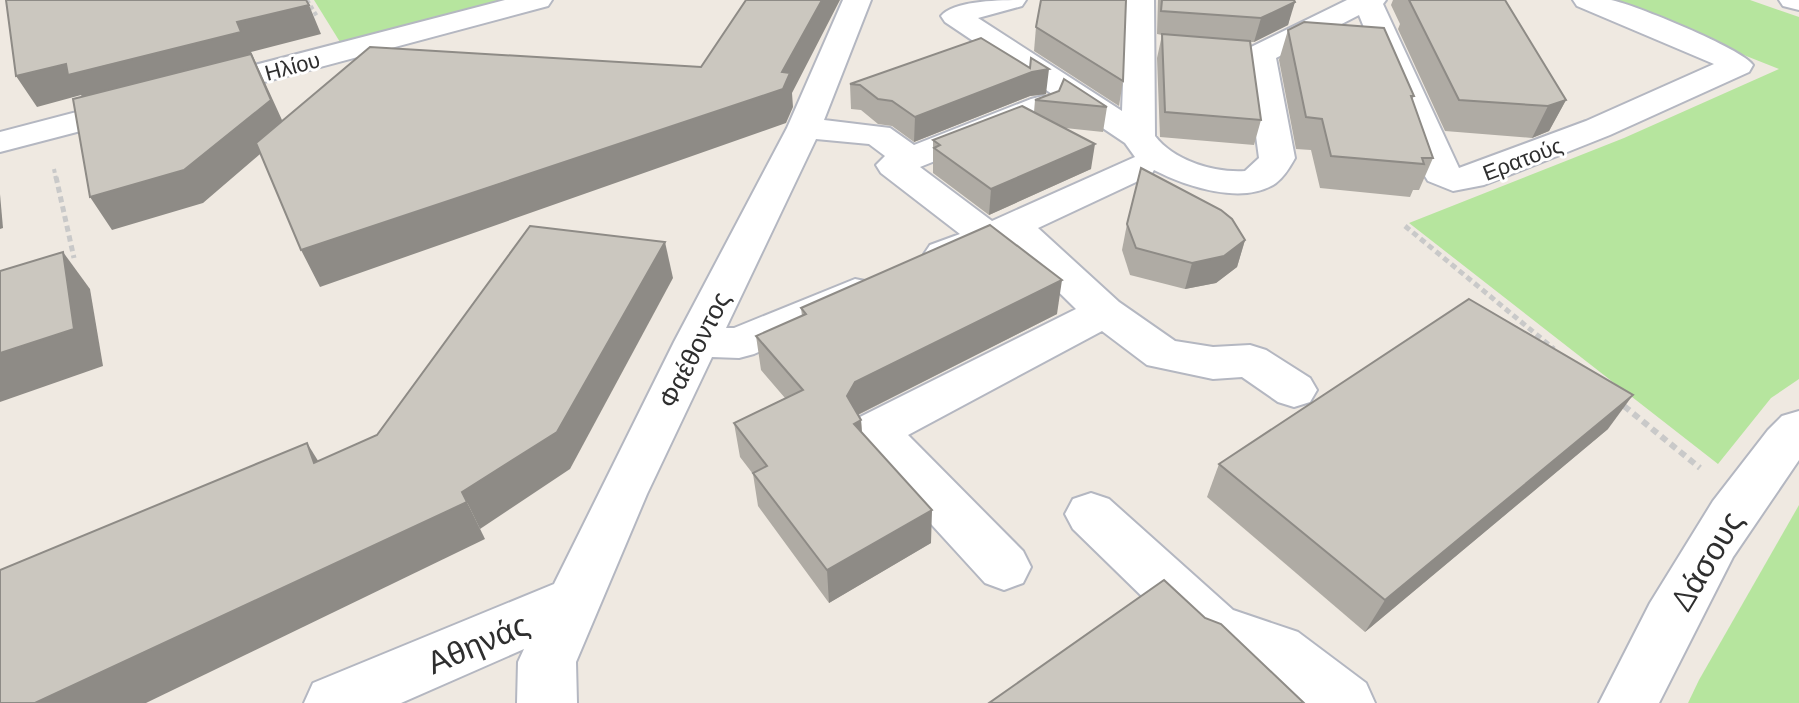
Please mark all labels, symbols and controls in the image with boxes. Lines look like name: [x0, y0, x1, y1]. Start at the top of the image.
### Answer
street label: Ηλίου: [262, 45, 322, 85]
street label: Ερατούς: [1479, 131, 1566, 186]
street label: Φαέθοντος: [651, 286, 735, 412]
street label: Δάσους: [1661, 503, 1749, 617]
street label: Αθηνάς: [420, 604, 534, 681]

